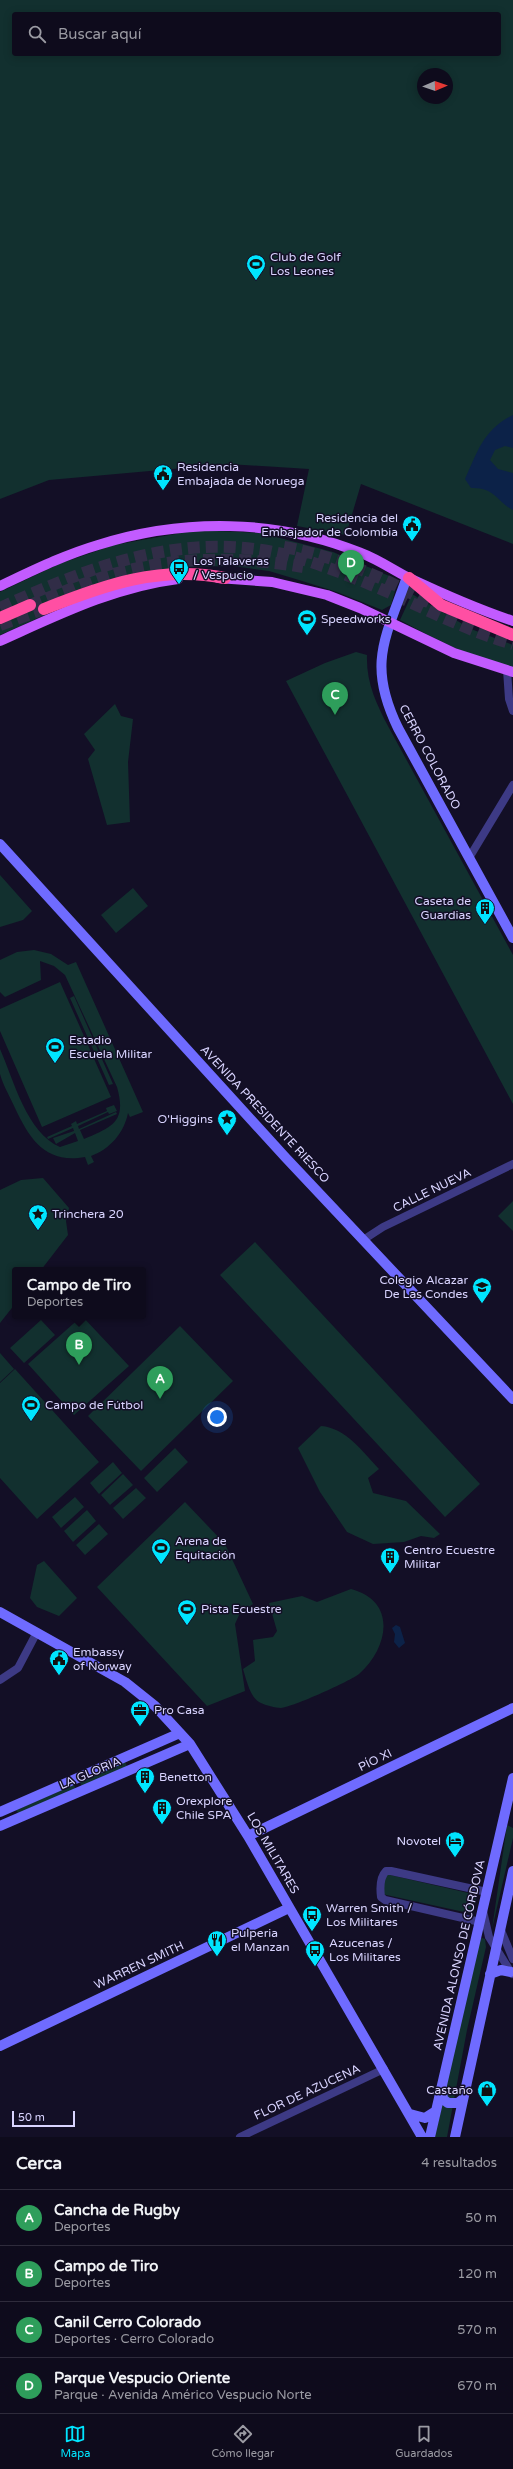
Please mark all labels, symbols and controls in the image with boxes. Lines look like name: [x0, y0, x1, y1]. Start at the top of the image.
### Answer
search box: [12, 12, 501, 56]
icon: search: [26, 23, 48, 45]
text: Buscar aquí: [58, 25, 141, 43]
north arrow: [417, 68, 453, 104]
place label: Club de Golf Los Leones: [270, 250, 341, 278]
sports icon: Club de Golf Los Leones: [245, 253, 267, 281]
place label: Residencia Embajada de Noruega: [177, 460, 304, 488]
public building icon: Residencia Embajada de Noruega: [152, 463, 174, 491]
place label: Residencia del Embajador de Colombia: [261, 511, 398, 539]
public building icon: Residencia del Embajador de Colombia: [401, 514, 423, 542]
pin: D: [338, 550, 364, 583]
place label: Los Talaveras / Vespucio: [193, 554, 269, 582]
bus stop icon: Los Talaveras / Vespucio: [168, 557, 190, 585]
sports icon: Speedworks: [296, 608, 318, 636]
place label: Speedworks: [321, 612, 391, 626]
pin: C: [322, 682, 348, 715]
street label: CERRO COLORADO: [396, 702, 464, 812]
place label: Caseta de Guardias: [415, 894, 471, 922]
building icon: Caseta de Guardias: [474, 897, 496, 925]
place label: Estadio Escuela Militar: [69, 1033, 152, 1061]
sports icon: Estadio Escuela Militar: [44, 1036, 66, 1064]
street label: AVENIDA PRESIDENTE RIESCO: [198, 1042, 333, 1186]
place icon: O'Higgins: [216, 1108, 238, 1136]
place label: O'Higgins: [157, 1112, 213, 1126]
street label: CALLE NUEVA: [391, 1165, 473, 1215]
place icon: Trinchera 20: [27, 1203, 49, 1231]
place label: Trinchera 20: [52, 1207, 124, 1221]
popup: [12, 1267, 146, 1319]
place label: Colegio Alcazar De Las Condes: [379, 1273, 468, 1301]
text: Campo de Tiro: [27, 1276, 131, 1294]
school or university icon: Colegio Alcazar De Las Condes: [471, 1276, 493, 1304]
text: Deportes: [27, 1294, 83, 1310]
pin: B: [66, 1332, 92, 1365]
pin: A: [147, 1366, 173, 1399]
sports icon: Campo de Fútbol: [20, 1394, 42, 1422]
place label: Campo de Fútbol: [45, 1398, 143, 1412]
your location: [207, 1407, 227, 1427]
place label: Arena de Equitación: [175, 1534, 236, 1562]
sports icon: Arena de Equitación: [150, 1537, 172, 1565]
place label: Centro Ecuestre Militar: [404, 1543, 495, 1571]
building icon: Centro Ecuestre Militar: [379, 1546, 401, 1574]
sports icon: Pista Ecuestre: [176, 1598, 198, 1626]
place label: Pista Ecuestre: [201, 1602, 282, 1616]
place label: Embassy of Norway: [73, 1645, 132, 1673]
public building icon: Embassy of Norway: [48, 1648, 70, 1676]
office icon: Pro Casa: [129, 1699, 151, 1727]
place label: Pro Casa: [154, 1703, 204, 1717]
street label: PÍO XI: [356, 1746, 394, 1774]
street label: LA GLORIA: [57, 1754, 123, 1792]
building icon: Benetton: [134, 1766, 156, 1794]
place label: Benetton: [159, 1770, 212, 1784]
place label: Orexplore Chile SPA: [176, 1794, 233, 1822]
building icon: Orexplore Chile SPA: [151, 1797, 173, 1825]
street label: LOS MILITARES: [244, 1810, 302, 1896]
hotel icon: Novotel: [444, 1830, 466, 1858]
place label: Novotel: [397, 1834, 441, 1848]
street label: AVENIDA ALONSO DE CÓRDOVA: [430, 1858, 488, 2052]
place label: Warren Smith / Los Militares: [326, 1901, 412, 1929]
bus stop icon: Warren Smith / Los Militares: [301, 1904, 323, 1932]
place label: Pulperia el Manzan: [231, 1926, 290, 1954]
restaurant icon: Pulperia el Manzan: [206, 1929, 228, 1957]
place label: Azucenas / Los Militares: [329, 1936, 401, 1964]
street label: WARREN SMITH: [92, 1938, 186, 1992]
bus stop icon: Azucenas / Los Militares: [304, 1939, 326, 1967]
street label: FLOR DE AZUCENA: [252, 2061, 362, 2123]
shop icon: Castaño: [476, 2079, 498, 2107]
place label: Castaño: [426, 2083, 473, 2097]
scale bar: [12, 2109, 75, 2128]
text: 50 m: [18, 2111, 45, 2124]
text: Cerca: [16, 2153, 62, 2174]
text: 4 resultados: [421, 2155, 497, 2171]
text: Cancha de Rugby: [54, 2201, 180, 2219]
text: A: [24, 2210, 34, 2226]
text: 50 m: [465, 2210, 497, 2226]
text: Deportes: [54, 2219, 110, 2235]
text: Campo de Tiro: [54, 2257, 158, 2275]
text: B: [24, 2266, 34, 2282]
text: 120 m: [457, 2266, 497, 2282]
text: Deportes: [54, 2275, 110, 2291]
text: Canil Cerro Colorado: [54, 2313, 201, 2331]
text: C: [24, 2322, 34, 2338]
text: 570 m: [457, 2322, 497, 2338]
text: Deportes · Cerro Colorado: [54, 2331, 214, 2347]
text: Parque Vespucio Oriente: [54, 2369, 230, 2387]
text: D: [24, 2378, 34, 2394]
text: 670 m: [457, 2378, 497, 2394]
text: Parque · Avenida Américo Vespucio Norte: [54, 2387, 312, 2403]
tab: Mapa: [60, 2423, 90, 2460]
tab: Cómo llegar: [211, 2423, 274, 2460]
tab: Guardados: [395, 2423, 453, 2460]

